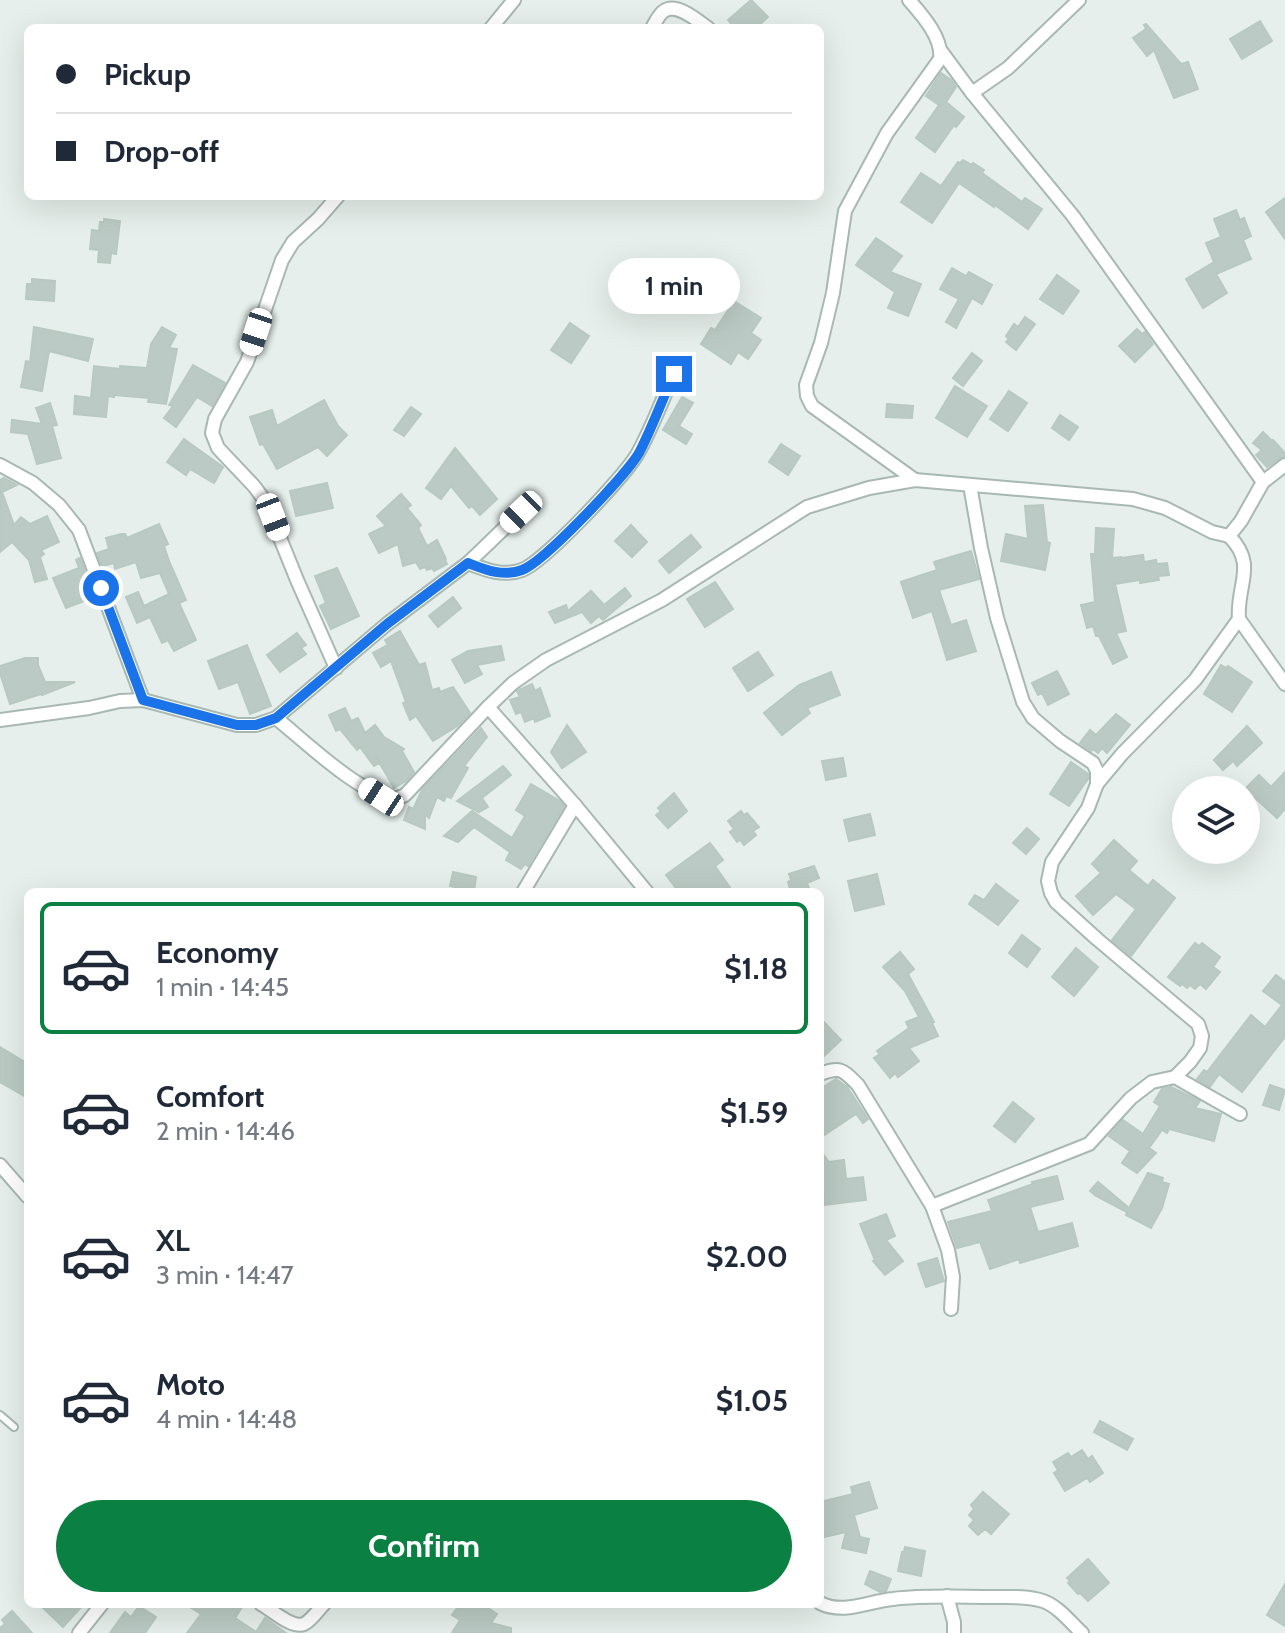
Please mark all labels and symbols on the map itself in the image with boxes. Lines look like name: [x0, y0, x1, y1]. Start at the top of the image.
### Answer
callout: 1 min: [608, 258, 740, 314]
car: [237, 305, 275, 359]
route end: [656, 356, 692, 392]
car: [495, 487, 547, 537]
car: [253, 490, 293, 544]
route start: [83, 570, 119, 606]
car: [354, 774, 408, 820]

